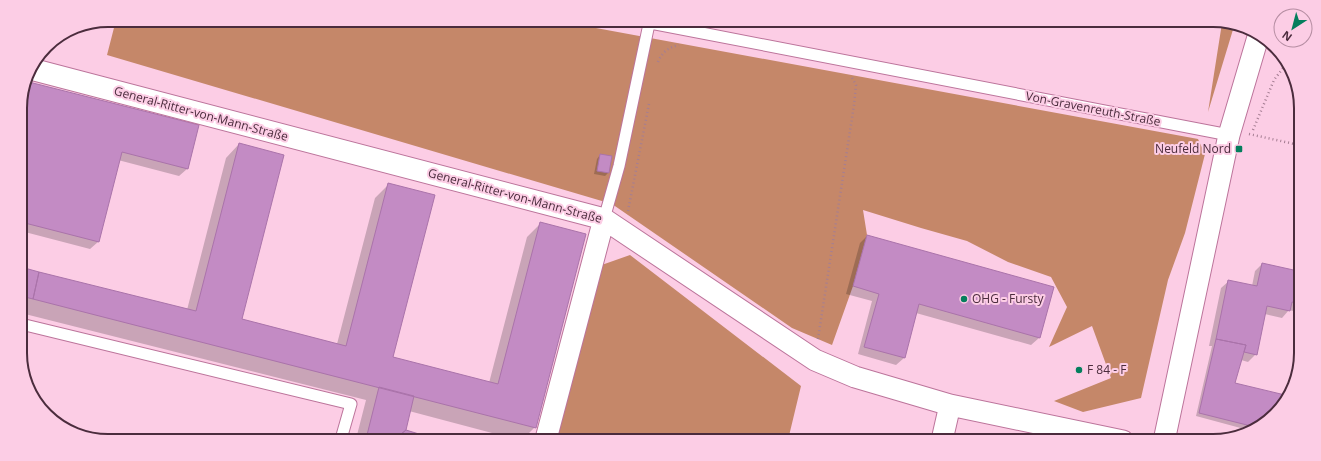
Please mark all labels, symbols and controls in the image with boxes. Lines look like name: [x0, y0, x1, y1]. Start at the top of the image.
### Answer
north arrow: [1273, 8, 1313, 48]
text: N: [1279, 28, 1295, 45]
street label: General-Ritter-von-Mann-Straße: [112, 82, 290, 145]
street label: Von-Gravenreuth-Straße: [1024, 87, 1162, 130]
place label: Neufeld Nord: [1155, 140, 1231, 157]
marker: Neufeld Nord: [1234, 144, 1244, 154]
street label: General-Ritter-von-Mann-Straße: [426, 164, 604, 227]
place label: OHG - Fursty: [972, 290, 1044, 307]
marker: OHG - Fursty: [959, 294, 969, 304]
place label: F 84 - F: [1087, 361, 1126, 378]
marker: F 84 - F: [1074, 365, 1084, 375]

